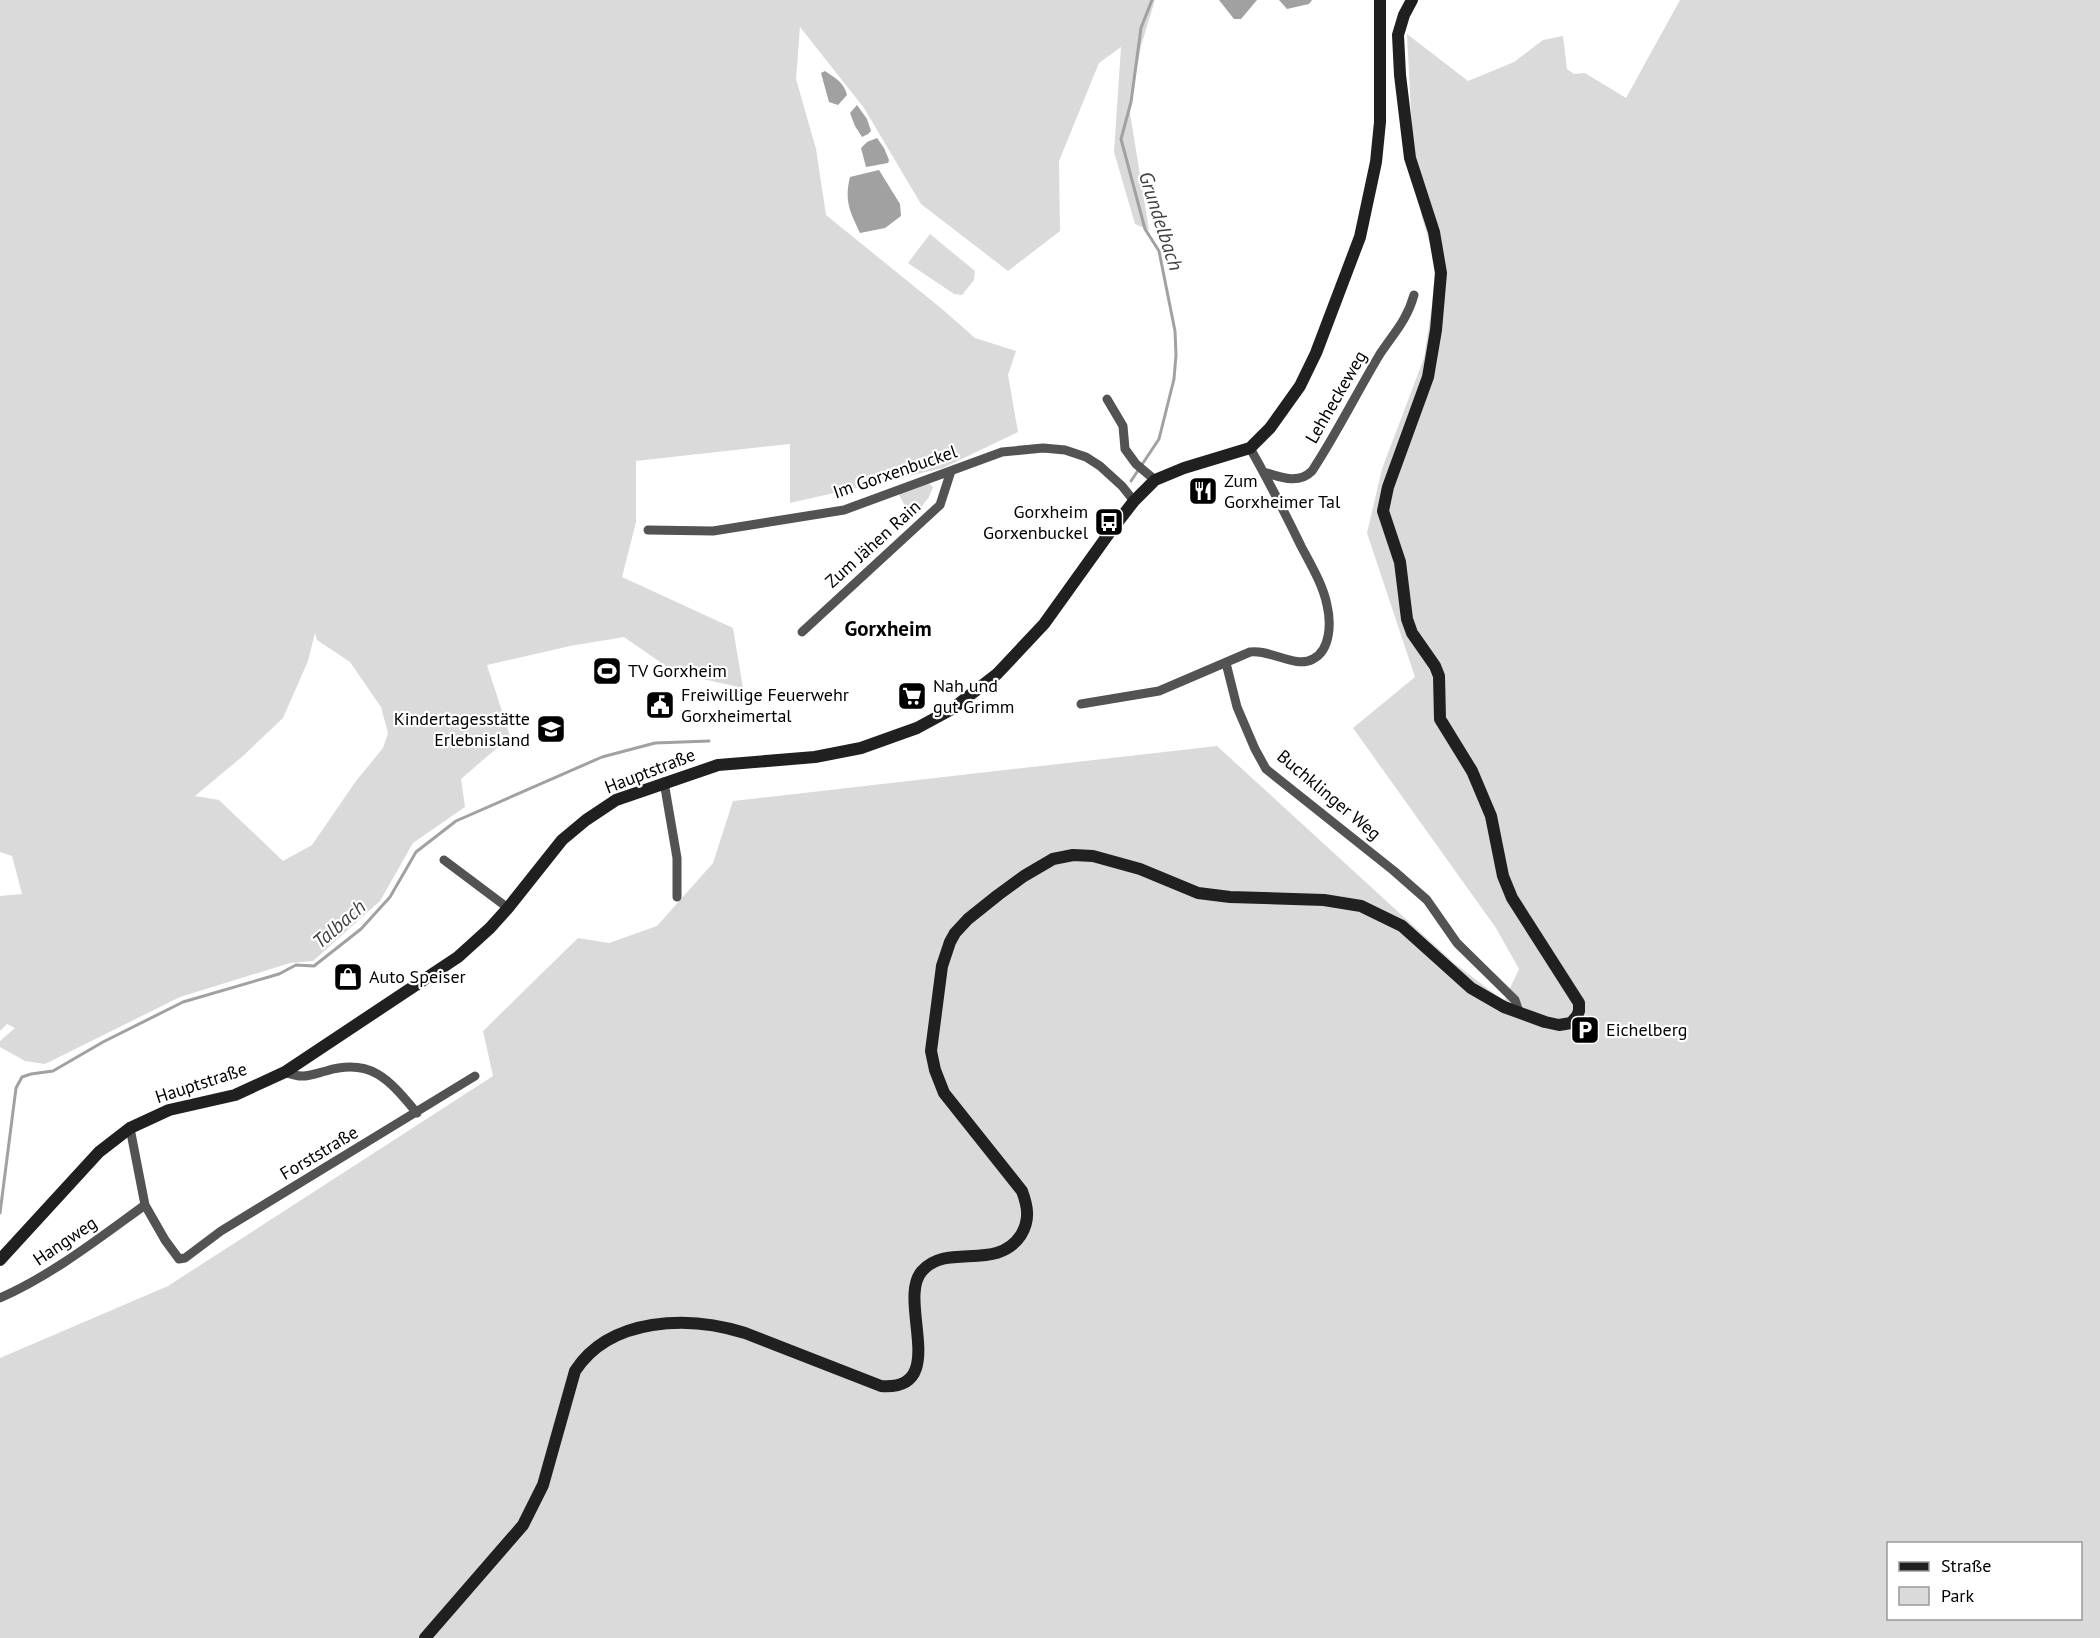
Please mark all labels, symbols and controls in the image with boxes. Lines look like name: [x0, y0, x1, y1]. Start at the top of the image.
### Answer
water label: Grundelbach: [1133, 168, 1189, 274]
street label: Lehheckeweg: [1300, 346, 1371, 447]
street label: Im Gorxenbuckel: [830, 439, 961, 504]
place label: Zum Gorxheimer Tal: [1224, 469, 1341, 513]
restaurant icon: Zum Gorxheimer Tal: [1187, 475, 1219, 507]
street label: Zum Jähen Rain: [820, 495, 925, 592]
place label: Gorxheim Gorxenbuckel: [983, 500, 1089, 544]
bus stop icon: Gorxheim Gorxenbuckel: [1093, 506, 1125, 538]
district label: Gorxheim: [844, 615, 932, 642]
sports icon: TV Gorxheim: [591, 655, 623, 687]
place label: TV Gorxheim: [628, 659, 727, 682]
place label: Nah und gut Grimm: [933, 674, 1014, 718]
supermarket icon: Nah und gut Grimm: [896, 680, 928, 712]
place label: Freiwillige Feuerwehr Gorxheimertal: [681, 683, 849, 727]
public building icon: Freiwillige Feuerwehr Gorxheimertal: [644, 689, 676, 721]
place label: Kindertagesstätte Erlebnisland: [394, 707, 530, 751]
school or university icon: Kindertagesstätte Erlebnisland: [535, 713, 567, 745]
street label: Hauptstraße: [601, 743, 698, 798]
street label: Buchklinger Weg: [1273, 744, 1386, 845]
water label: Talbach: [307, 894, 371, 954]
shop icon: Auto Speiser: [332, 961, 364, 993]
place label: Auto Speiser: [369, 965, 466, 988]
parking icon: Eichelberg: [1569, 1014, 1601, 1046]
place label: Eichelberg: [1606, 1018, 1688, 1041]
street label: Hauptstraße: [152, 1057, 250, 1108]
street label: Forststraße: [275, 1120, 362, 1185]
street label: Hangweg: [28, 1211, 101, 1270]
legend: [1887, 1542, 2082, 1620]
text: Straße: [1941, 1554, 1992, 1577]
text: Park: [1941, 1584, 1974, 1607]

